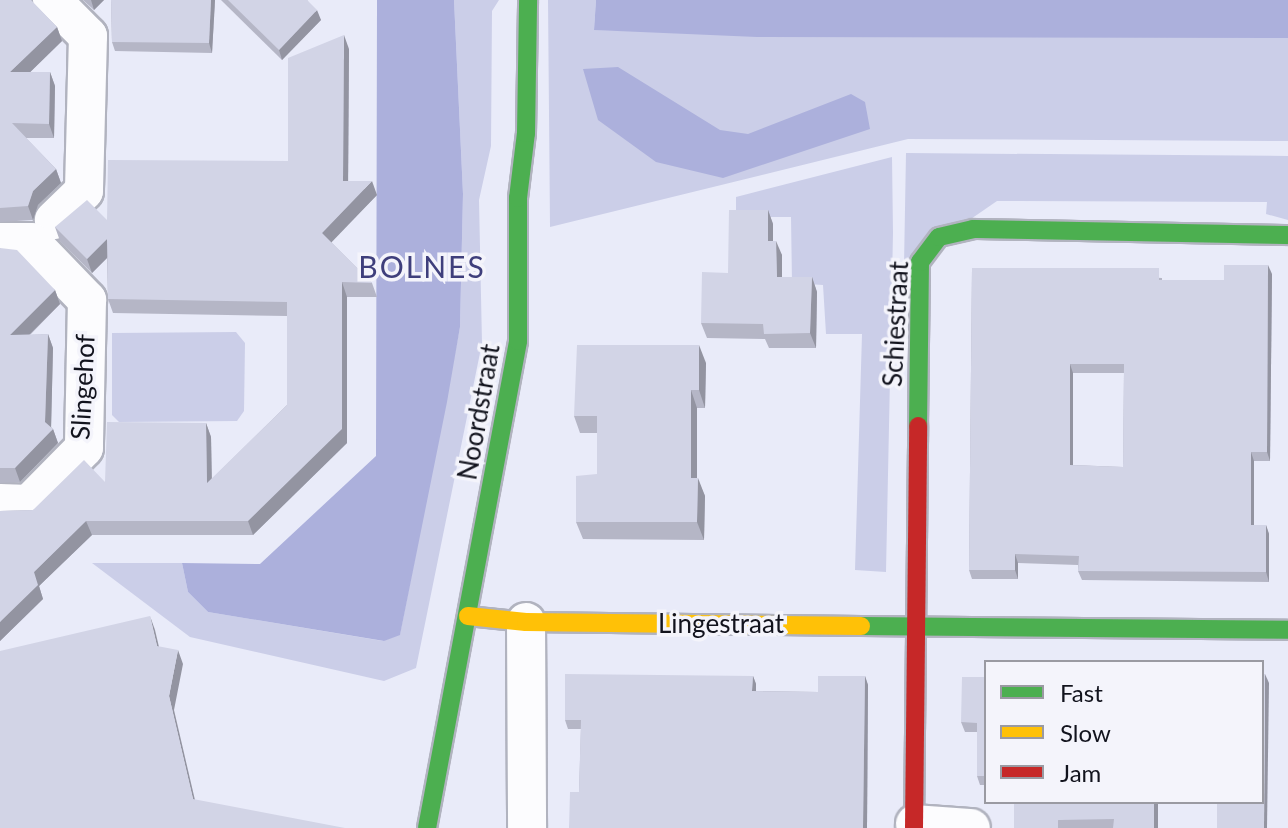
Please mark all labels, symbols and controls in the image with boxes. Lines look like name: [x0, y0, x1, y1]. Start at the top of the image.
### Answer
district label: BOLNES: [358, 248, 486, 284]
street label: Schiestraat: [877, 260, 915, 388]
street label: Slingehof: [65, 333, 101, 441]
street label: Noordstraat: [452, 342, 506, 482]
street label: Lingestraat: [658, 608, 784, 640]
legend: [984, 660, 1264, 804]
text: Fast: [1060, 678, 1103, 707]
text: Slow: [1060, 718, 1111, 747]
text: Jam: [1060, 758, 1101, 787]

